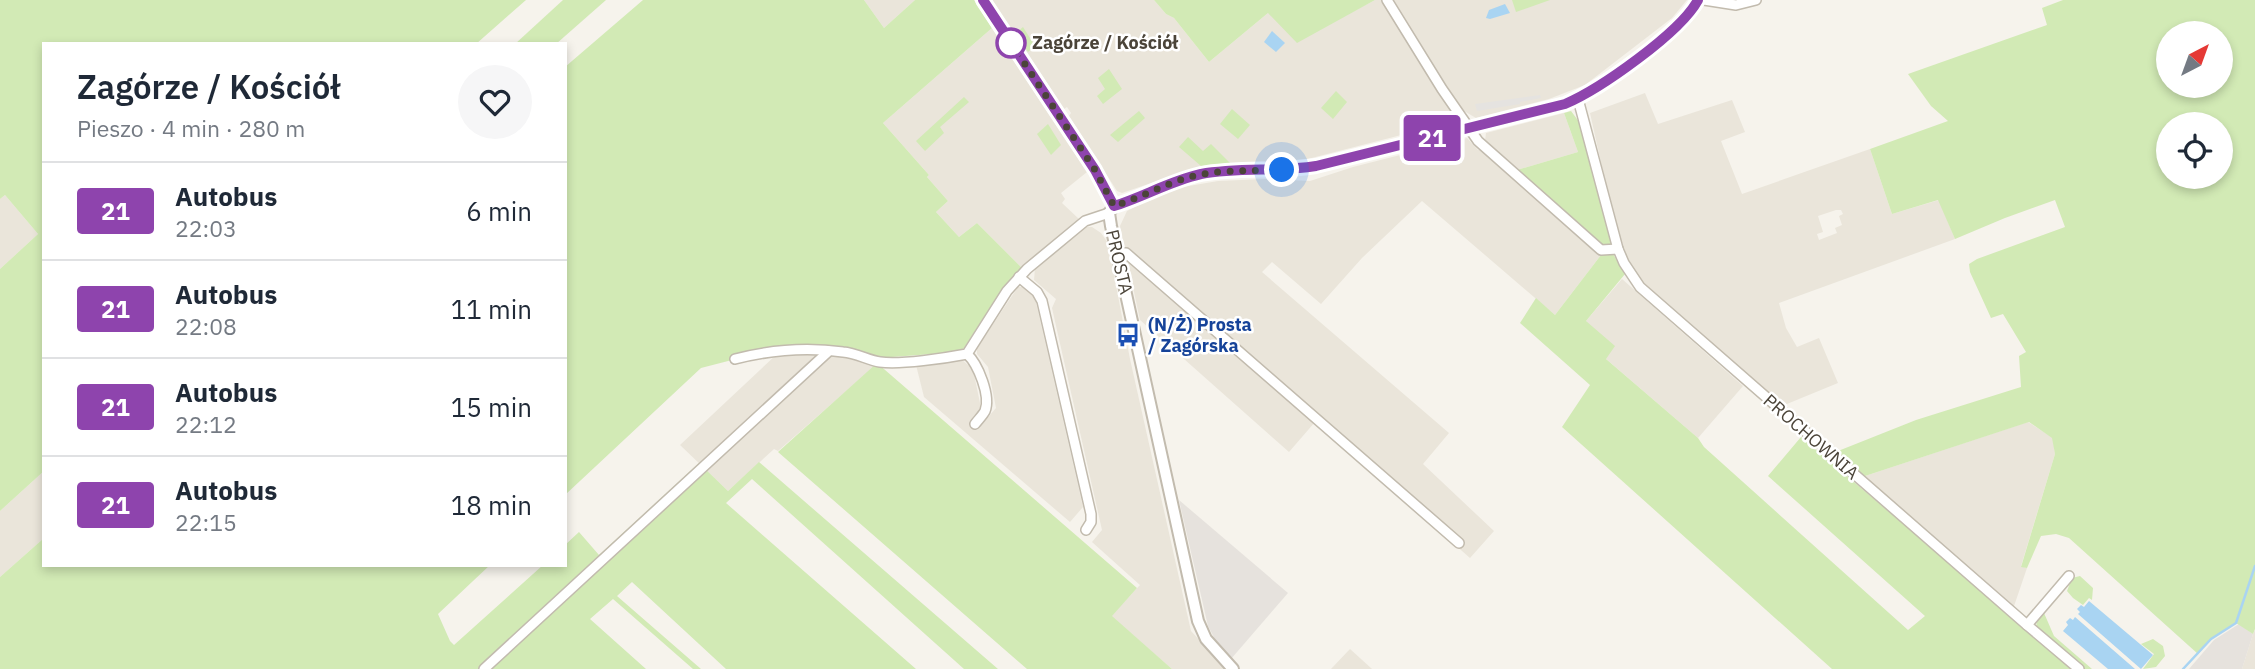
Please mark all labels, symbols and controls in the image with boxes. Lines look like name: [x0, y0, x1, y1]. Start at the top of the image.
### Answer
north arrow: [2156, 21, 2233, 98]
map controls: [2156, 21, 2233, 189]
marker: Zagórze / Kościół: [996, 28, 1026, 58]
place label: Zagórze / Kościół: [1032, 31, 1178, 54]
text: Zagórze / Kościół: [77, 65, 340, 108]
button: heart: [458, 65, 532, 139]
button: locate: [2156, 112, 2233, 189]
text: Pieszo · 4 min · 280 m: [77, 113, 305, 143]
line badge: 21: [1400, 115, 1464, 161]
text: 21: [1418, 122, 1446, 154]
your location: [1264, 152, 1299, 187]
text: Autobus: [175, 179, 277, 213]
text: 6 min: [466, 194, 532, 228]
text: 21: [101, 195, 130, 227]
text: 22:03: [175, 213, 237, 243]
street label: PROSTA: [1101, 227, 1138, 297]
text: Autobus: [175, 277, 277, 311]
text: 11 min: [451, 292, 532, 326]
text: 21: [101, 293, 130, 325]
text: 22:08: [175, 311, 237, 341]
place label: (N/Ż) Prosta / Zagórska: [1148, 313, 1252, 357]
bus stop icon: (N/Ż) Prosta / Zagórska: [1114, 321, 1142, 349]
text: Autobus: [175, 375, 277, 409]
street label: PROCHOWNIA: [1759, 389, 1864, 485]
text: 15 min: [451, 390, 532, 424]
text: 21: [101, 391, 130, 423]
text: 22:12: [175, 409, 237, 439]
text: Autobus: [175, 473, 277, 507]
text: 18 min: [451, 488, 532, 522]
text: 21: [101, 489, 130, 521]
text: 22:15: [175, 507, 237, 537]

